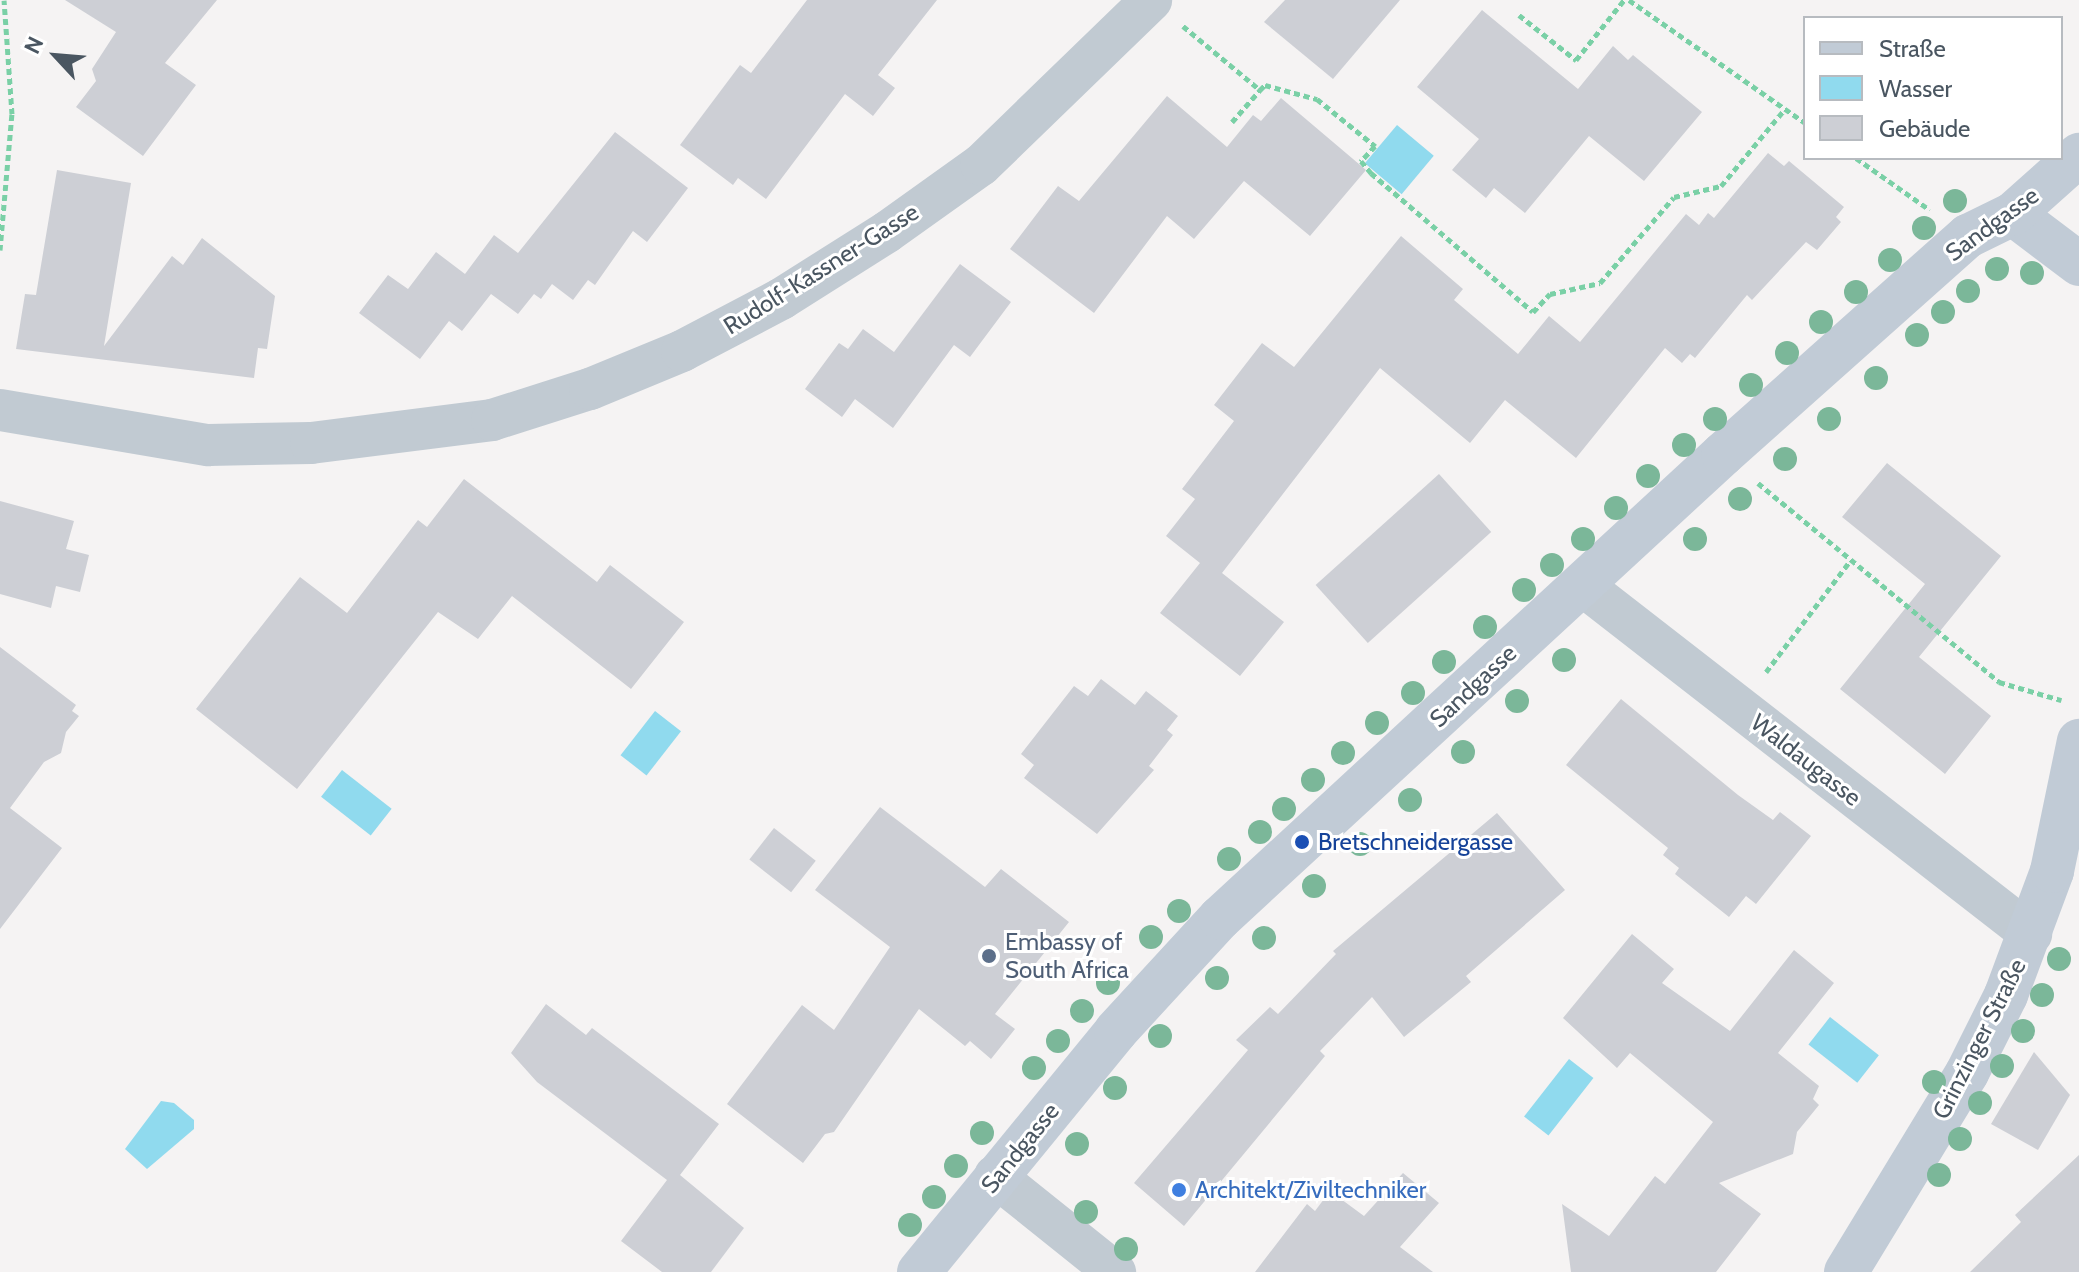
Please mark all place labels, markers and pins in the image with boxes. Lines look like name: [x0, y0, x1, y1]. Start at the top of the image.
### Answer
place label: Bretschneidergasse: [1318, 828, 1513, 856]
marker: Bretschneidergasse: [1293, 833, 1311, 851]
place label: Embassy of South Africa: [1005, 928, 1129, 984]
marker: Embassy of South Africa: [980, 947, 998, 965]
place label: Architekt/Ziviltechniker: [1195, 1176, 1426, 1204]
marker: Architekt/Ziviltechniker: [1170, 1181, 1188, 1199]

